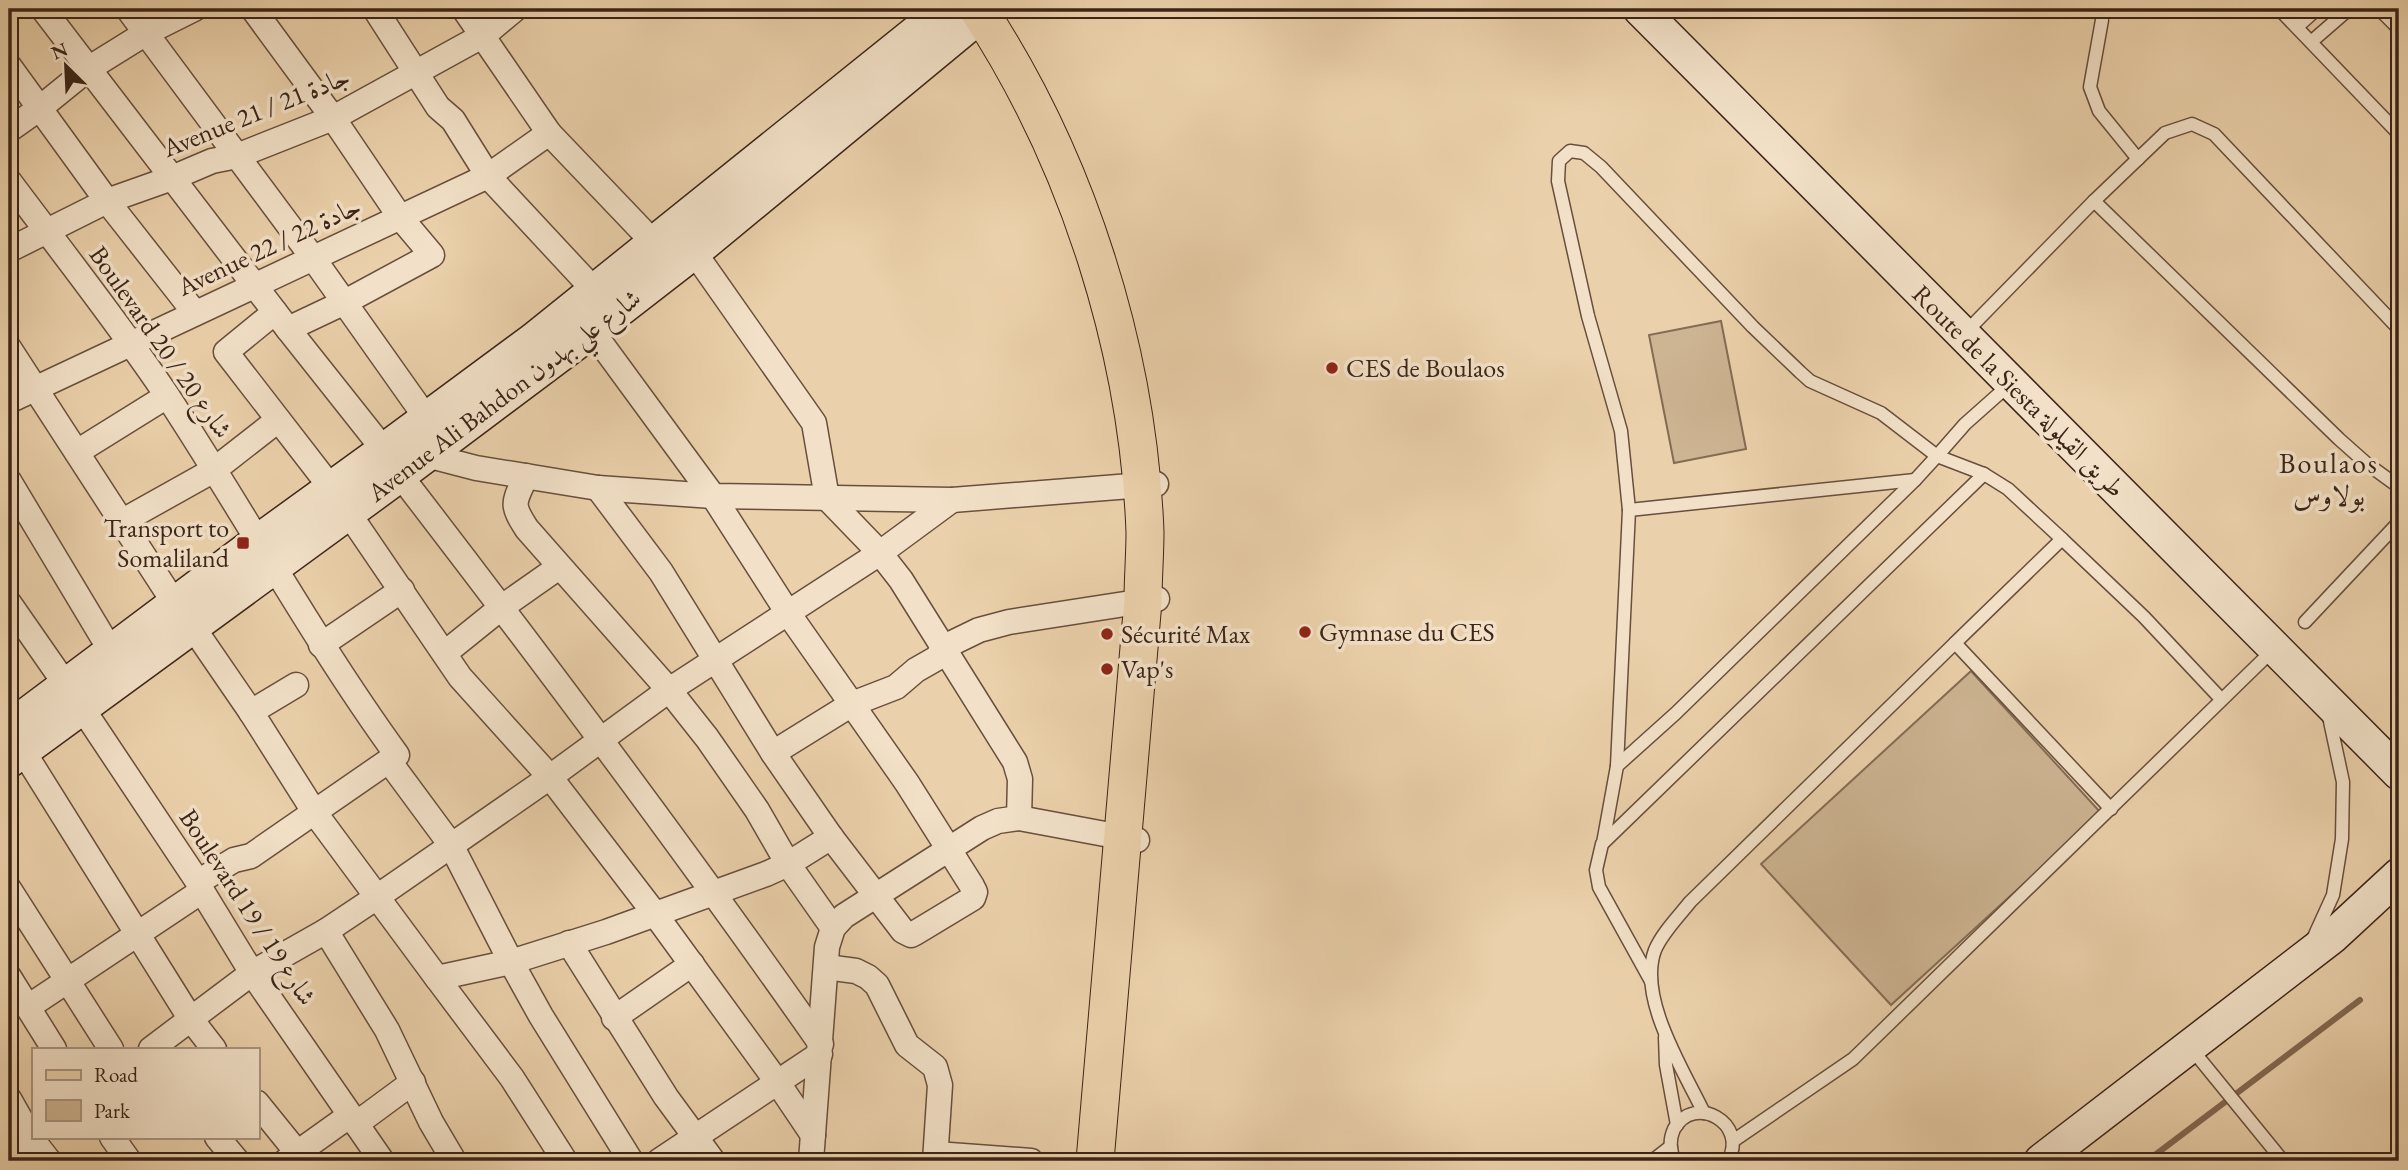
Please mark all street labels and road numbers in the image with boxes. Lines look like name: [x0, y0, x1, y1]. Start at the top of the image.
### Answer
street label: Avenue 21 / جادة 21: [157, 59, 355, 165]
street label: Avenue 22 / جادة 22: [171, 189, 366, 304]
street label: Boulevard 20 / شارع 20: [78, 239, 240, 448]
street label: Route de la Siesta طريق القيلولة: [1905, 277, 2133, 505]
street label: Avenue Ali Bahdon شارع علي بهدون: [360, 281, 652, 516]
street label: Boulevard 19 / شارع 19: [168, 802, 324, 1014]

